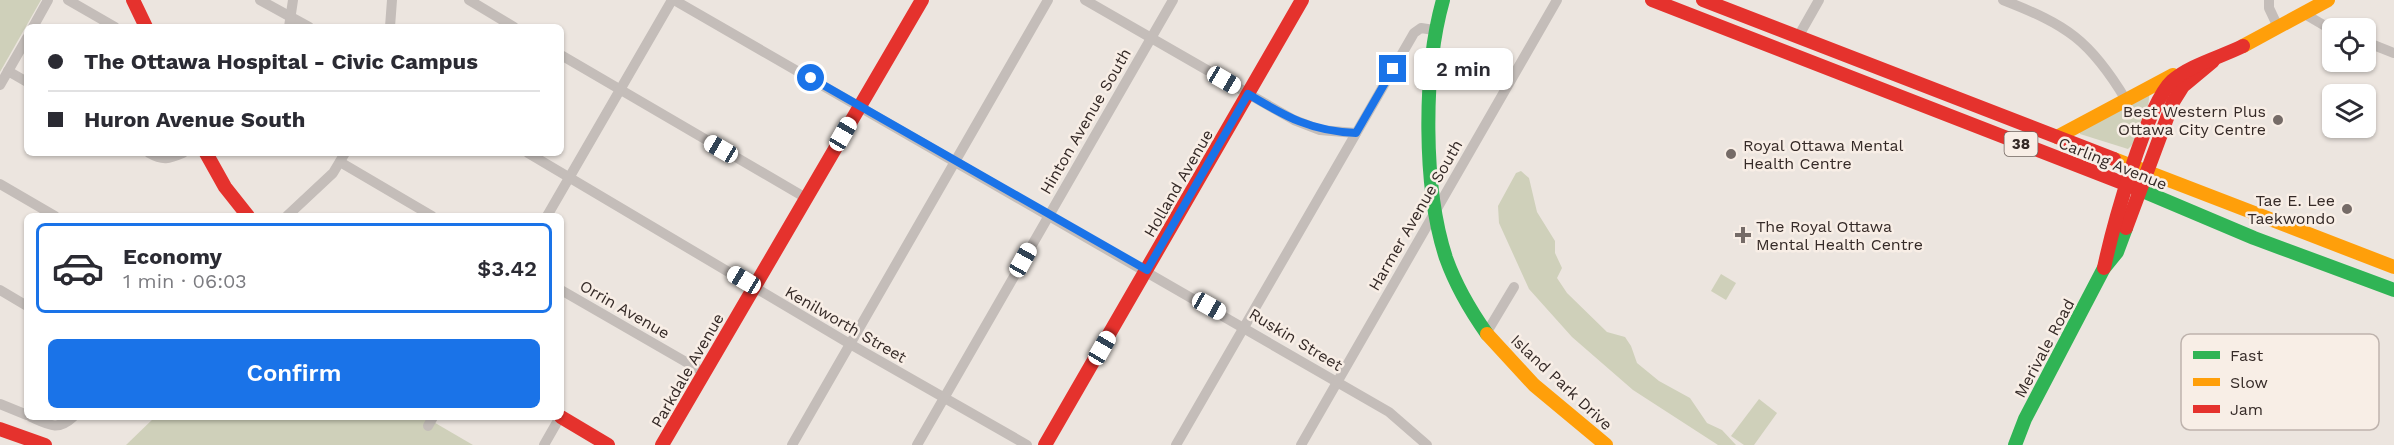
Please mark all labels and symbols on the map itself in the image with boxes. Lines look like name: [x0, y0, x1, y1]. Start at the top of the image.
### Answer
street label: Hinton Avenue South: [1036, 45, 1135, 198]
callout: 2 min: [1414, 48, 1513, 90]
route end: [1379, 55, 1406, 82]
car: [1204, 63, 1244, 97]
route start: [797, 64, 824, 91]
place label: Best Western Plus Ottawa City Centre: [2118, 102, 2266, 139]
marker: Best Western Plus Ottawa City Centre: [2271, 113, 2285, 127]
car: [826, 114, 860, 154]
street label: Holland Avenue: [1140, 126, 1217, 241]
car: [701, 132, 741, 166]
road number: 38: [2004, 132, 2038, 156]
street label: Carling Avenue: [2056, 133, 2170, 194]
street label: Harmer Avenue South: [1364, 136, 1466, 294]
place label: Royal Ottawa Mental Health Centre: [1743, 136, 1904, 173]
marker: Royal Ottawa Mental Health Centre: [1724, 147, 1738, 161]
place label: Tae E. Lee Taekwondo: [2247, 191, 2335, 228]
marker: Tae E. Lee Taekwondo: [2340, 202, 2354, 216]
place label: The Royal Ottawa Mental Health Centre: [1756, 217, 1923, 254]
marker: The Royal Ottawa Mental Health Centre: [1734, 226, 1752, 244]
car: [1006, 240, 1040, 280]
car: [724, 263, 764, 297]
street label: Orrin Avenue: [576, 276, 673, 343]
street label: Kenilworth Street: [782, 282, 910, 367]
car: [1189, 289, 1229, 323]
street label: Merivale Road: [2010, 295, 2079, 401]
street label: Ruskin Street: [1246, 304, 1346, 375]
street label: Parkdale Avenue: [647, 310, 728, 431]
car: [1085, 328, 1119, 368]
street label: Island Park Drive: [1507, 331, 1616, 434]
legend: [2181, 334, 2379, 430]
text: Fast: [2230, 346, 2263, 365]
text: Slow: [2230, 373, 2268, 392]
text: Jam: [2230, 400, 2263, 419]

